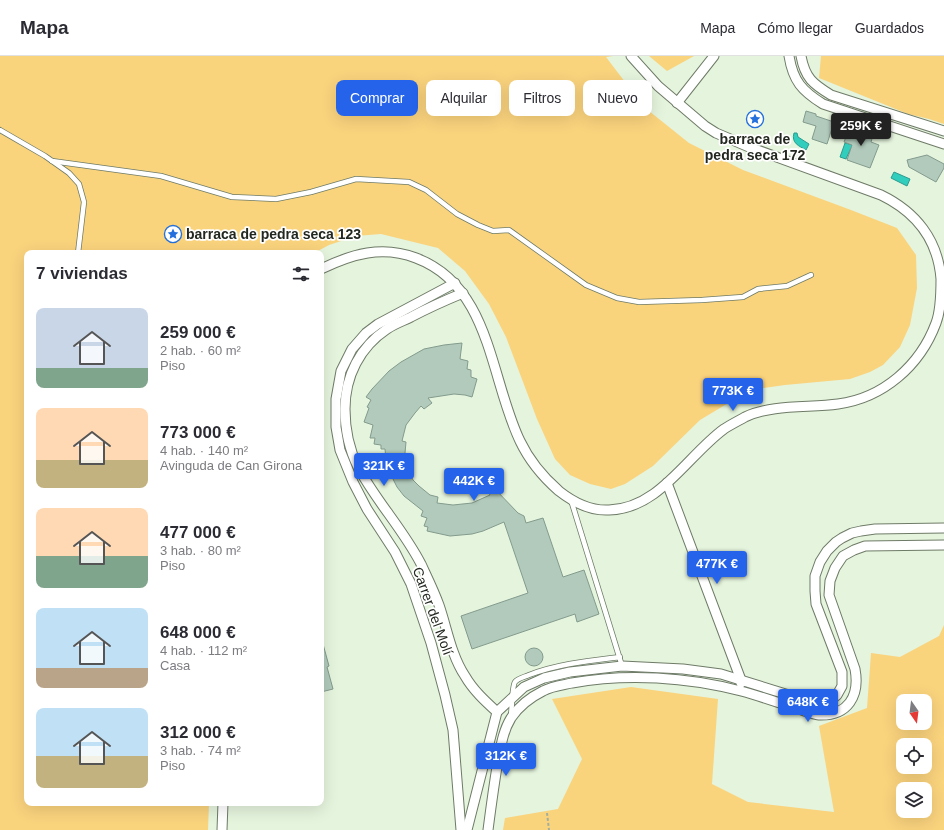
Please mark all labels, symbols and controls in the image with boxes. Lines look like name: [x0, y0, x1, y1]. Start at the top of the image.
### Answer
text: Mapa: [20, 17, 69, 38]
text: Mapa: [700, 20, 735, 36]
text: Cómo llegar: [757, 20, 833, 36]
text: Guardados: [855, 20, 924, 36]
chip: Comprar: [336, 80, 418, 116]
chip: Alquilar: [426, 80, 501, 116]
chip: Filtros: [509, 80, 575, 116]
chip: Nuevo: [583, 80, 652, 116]
place icon: barraca de pedra seca 172: [745, 109, 765, 129]
pin: 259K €: [828, 113, 894, 147]
text: 259K €: [840, 118, 882, 133]
place label: barraca de pedra seca 172: [705, 131, 805, 163]
place icon: barraca de pedra seca 123: [163, 224, 183, 244]
place label: barraca de pedra seca 123: [186, 226, 361, 242]
icon: filters: [290, 263, 312, 285]
text: 7 viviendas: [36, 264, 128, 283]
text: 259 000 €: [160, 323, 236, 342]
icon: home: [68, 324, 116, 372]
text: 2 hab. · 60 m²: [160, 343, 241, 358]
text: Piso: [160, 358, 185, 373]
pin: 773K €: [700, 378, 766, 412]
text: 773K €: [712, 383, 754, 398]
text: 773 000 €: [160, 423, 236, 442]
icon: home: [68, 424, 116, 472]
text: 4 hab. · 140 m²: [160, 443, 248, 458]
pin: 321K €: [351, 453, 417, 487]
text: Avinguda de Can Girona: [160, 458, 302, 473]
text: 321K €: [363, 458, 405, 473]
pin: 442K €: [441, 468, 507, 502]
text: 442K €: [453, 473, 495, 488]
text: 477 000 €: [160, 523, 236, 542]
icon: home: [68, 524, 116, 572]
text: 3 hab. · 80 m²: [160, 543, 241, 558]
pin: 477K €: [684, 551, 750, 585]
text: 477K €: [696, 556, 738, 571]
text: Piso: [160, 558, 185, 573]
street label: Carrer del Molí: [410, 565, 456, 657]
text: 648 000 €: [160, 623, 236, 642]
icon: home: [68, 624, 116, 672]
text: 4 hab. · 112 m²: [160, 643, 247, 658]
text: Casa: [160, 658, 190, 673]
pin: 648K €: [775, 689, 841, 723]
text: 648K €: [787, 694, 829, 709]
north arrow: [896, 694, 932, 730]
map controls: [896, 694, 932, 818]
text: 312 000 €: [160, 723, 236, 742]
icon: home: [68, 724, 116, 772]
button: locate: [896, 738, 932, 774]
text: 3 hab. · 74 m²: [160, 743, 241, 758]
pin: 312K €: [473, 743, 539, 777]
text: 312K €: [485, 748, 527, 763]
text: Piso: [160, 758, 185, 773]
button: layers: [896, 782, 932, 818]

